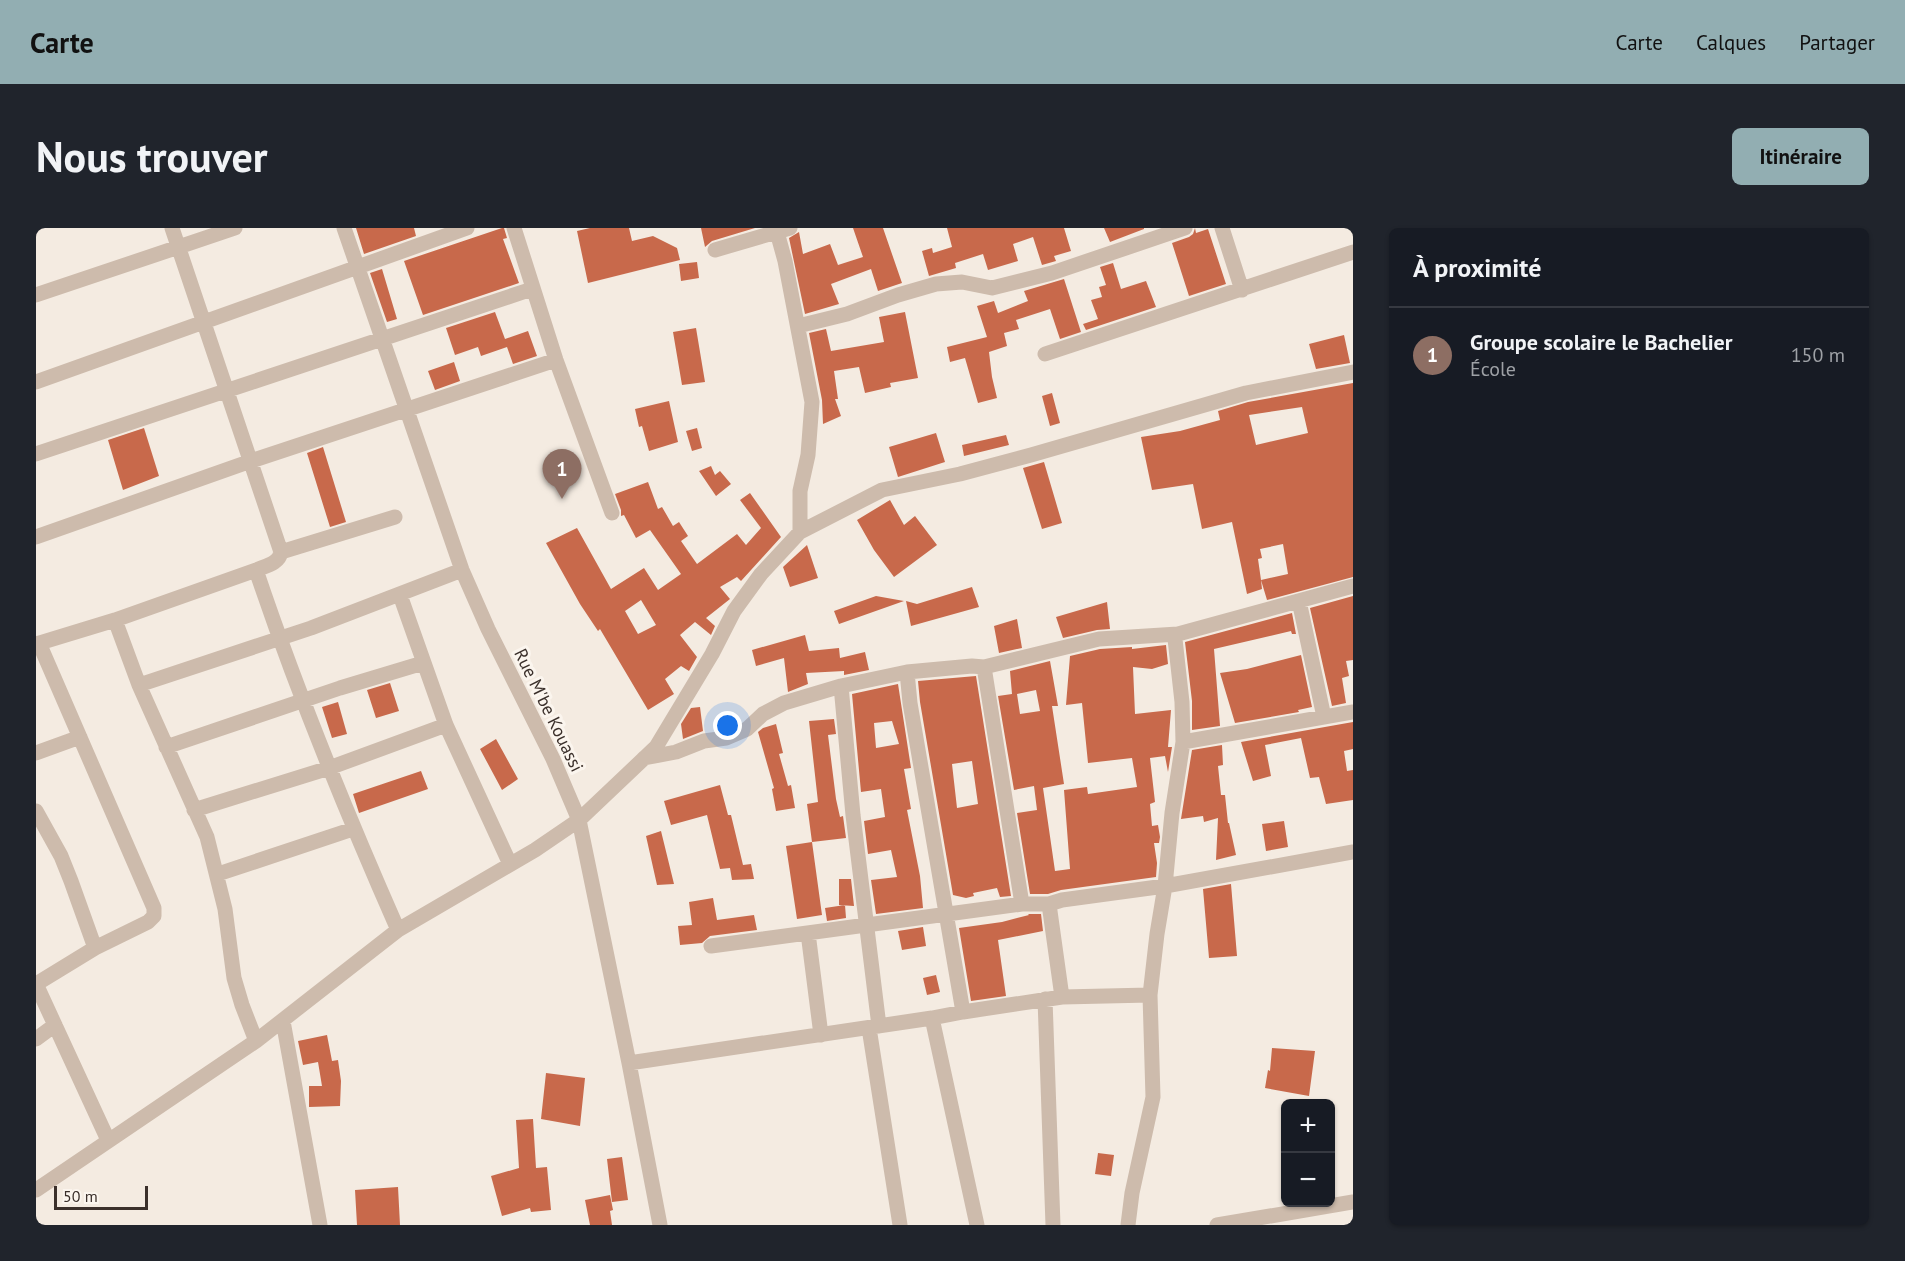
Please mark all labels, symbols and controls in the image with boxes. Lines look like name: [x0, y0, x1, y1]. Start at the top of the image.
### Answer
text: Carte: [30, 24, 94, 61]
text: Carte: [1616, 29, 1663, 56]
text: Calques: [1696, 29, 1766, 56]
text: Partager: [1799, 29, 1875, 56]
button: Itinéraire: [1732, 128, 1869, 185]
text: Nous trouver: [36, 129, 267, 184]
text: À proximité: [1413, 251, 1541, 284]
text: Groupe scolaire le Bachelier: [1470, 328, 1733, 356]
text: 1: [1427, 342, 1438, 368]
text: 150 m: [1791, 342, 1845, 368]
text: École: [1470, 356, 1516, 382]
pin: 1: [542, 450, 582, 499]
street label: Rue M'be Kouassi: [509, 645, 589, 775]
your location: [713, 711, 742, 740]
map controls: [1281, 1099, 1335, 1207]
button: +: [1281, 1099, 1335, 1153]
button: −: [1281, 1153, 1335, 1207]
scale bar: [54, 1183, 148, 1210]
text: 50 m: [63, 1186, 98, 1206]

